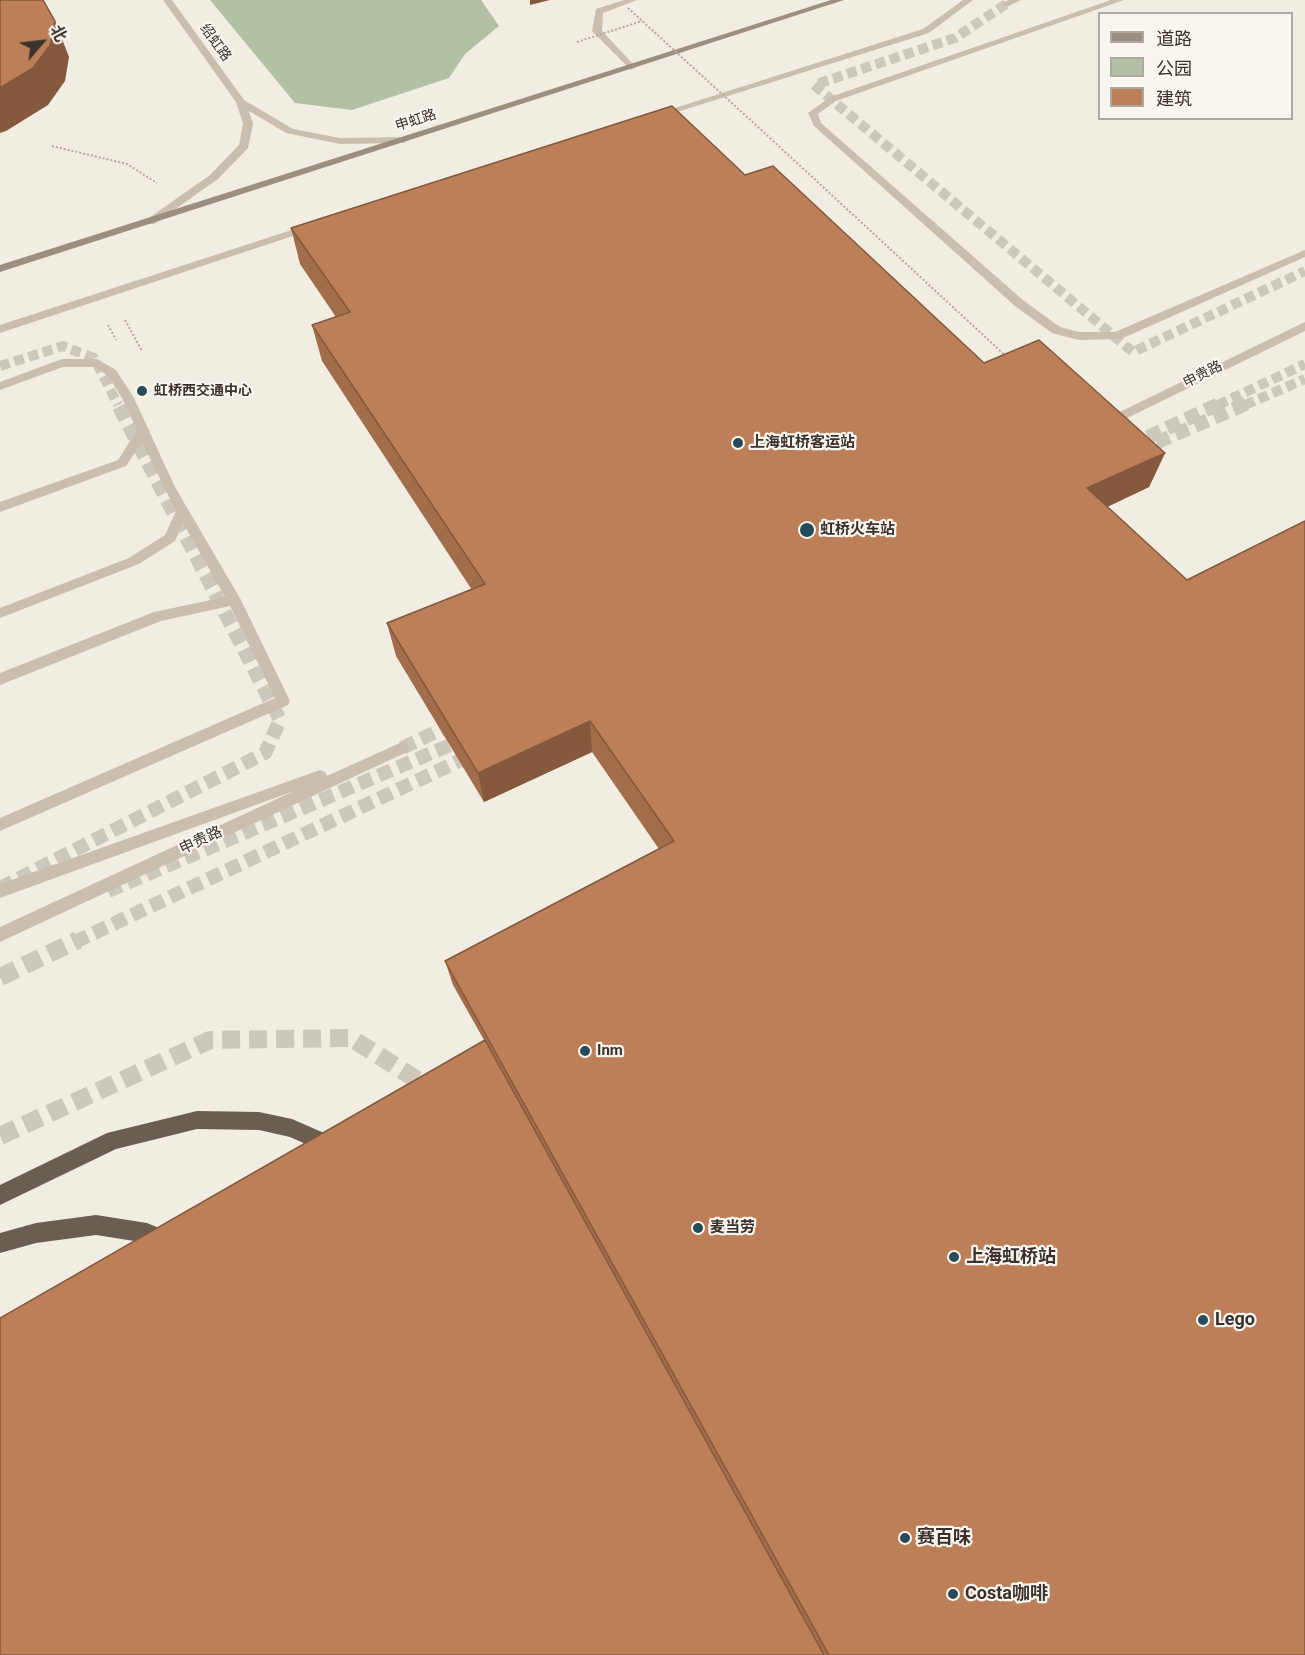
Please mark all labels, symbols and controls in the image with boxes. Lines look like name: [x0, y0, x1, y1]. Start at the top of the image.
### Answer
north arrow: [12, 12, 72, 72]
legend: [1098, 12, 1293, 120]
street label: 绍虹路: [196, 21, 234, 65]
text: 北: [46, 22, 70, 45]
text: 道路: [1156, 28, 1192, 49]
text: 公园: [1156, 58, 1192, 79]
text: 建筑: [1156, 88, 1192, 109]
street label: 申虹路: [393, 107, 439, 135]
street label: 申贵路: [1180, 358, 1226, 392]
place label: 虹桥西交通中心: [154, 383, 252, 399]
marker: 虹桥西交通中心: [135, 384, 149, 398]
place label: 上海虹桥客运站: [750, 434, 855, 452]
marker: 上海虹桥客运站: [731, 436, 745, 450]
marker: 虹桥火车站: [798, 521, 816, 539]
place label: 虹桥火车站: [820, 521, 895, 539]
street label: 申贵路: [177, 823, 225, 859]
place label: Inm: [597, 1042, 623, 1060]
marker: Inm: [578, 1044, 592, 1058]
place label: 麦当劳: [710, 1219, 755, 1237]
marker: 麦当劳: [691, 1221, 705, 1235]
place label: 上海虹桥站: [966, 1246, 1056, 1268]
marker: 上海虹桥站: [947, 1250, 961, 1264]
place label: Lego: [1215, 1309, 1255, 1331]
marker: Lego: [1196, 1313, 1210, 1327]
place label: 赛百味: [917, 1527, 971, 1549]
marker: 赛百味: [898, 1531, 912, 1545]
place label: Costa咖啡: [965, 1583, 1048, 1605]
marker: Costa咖啡: [946, 1587, 960, 1601]

